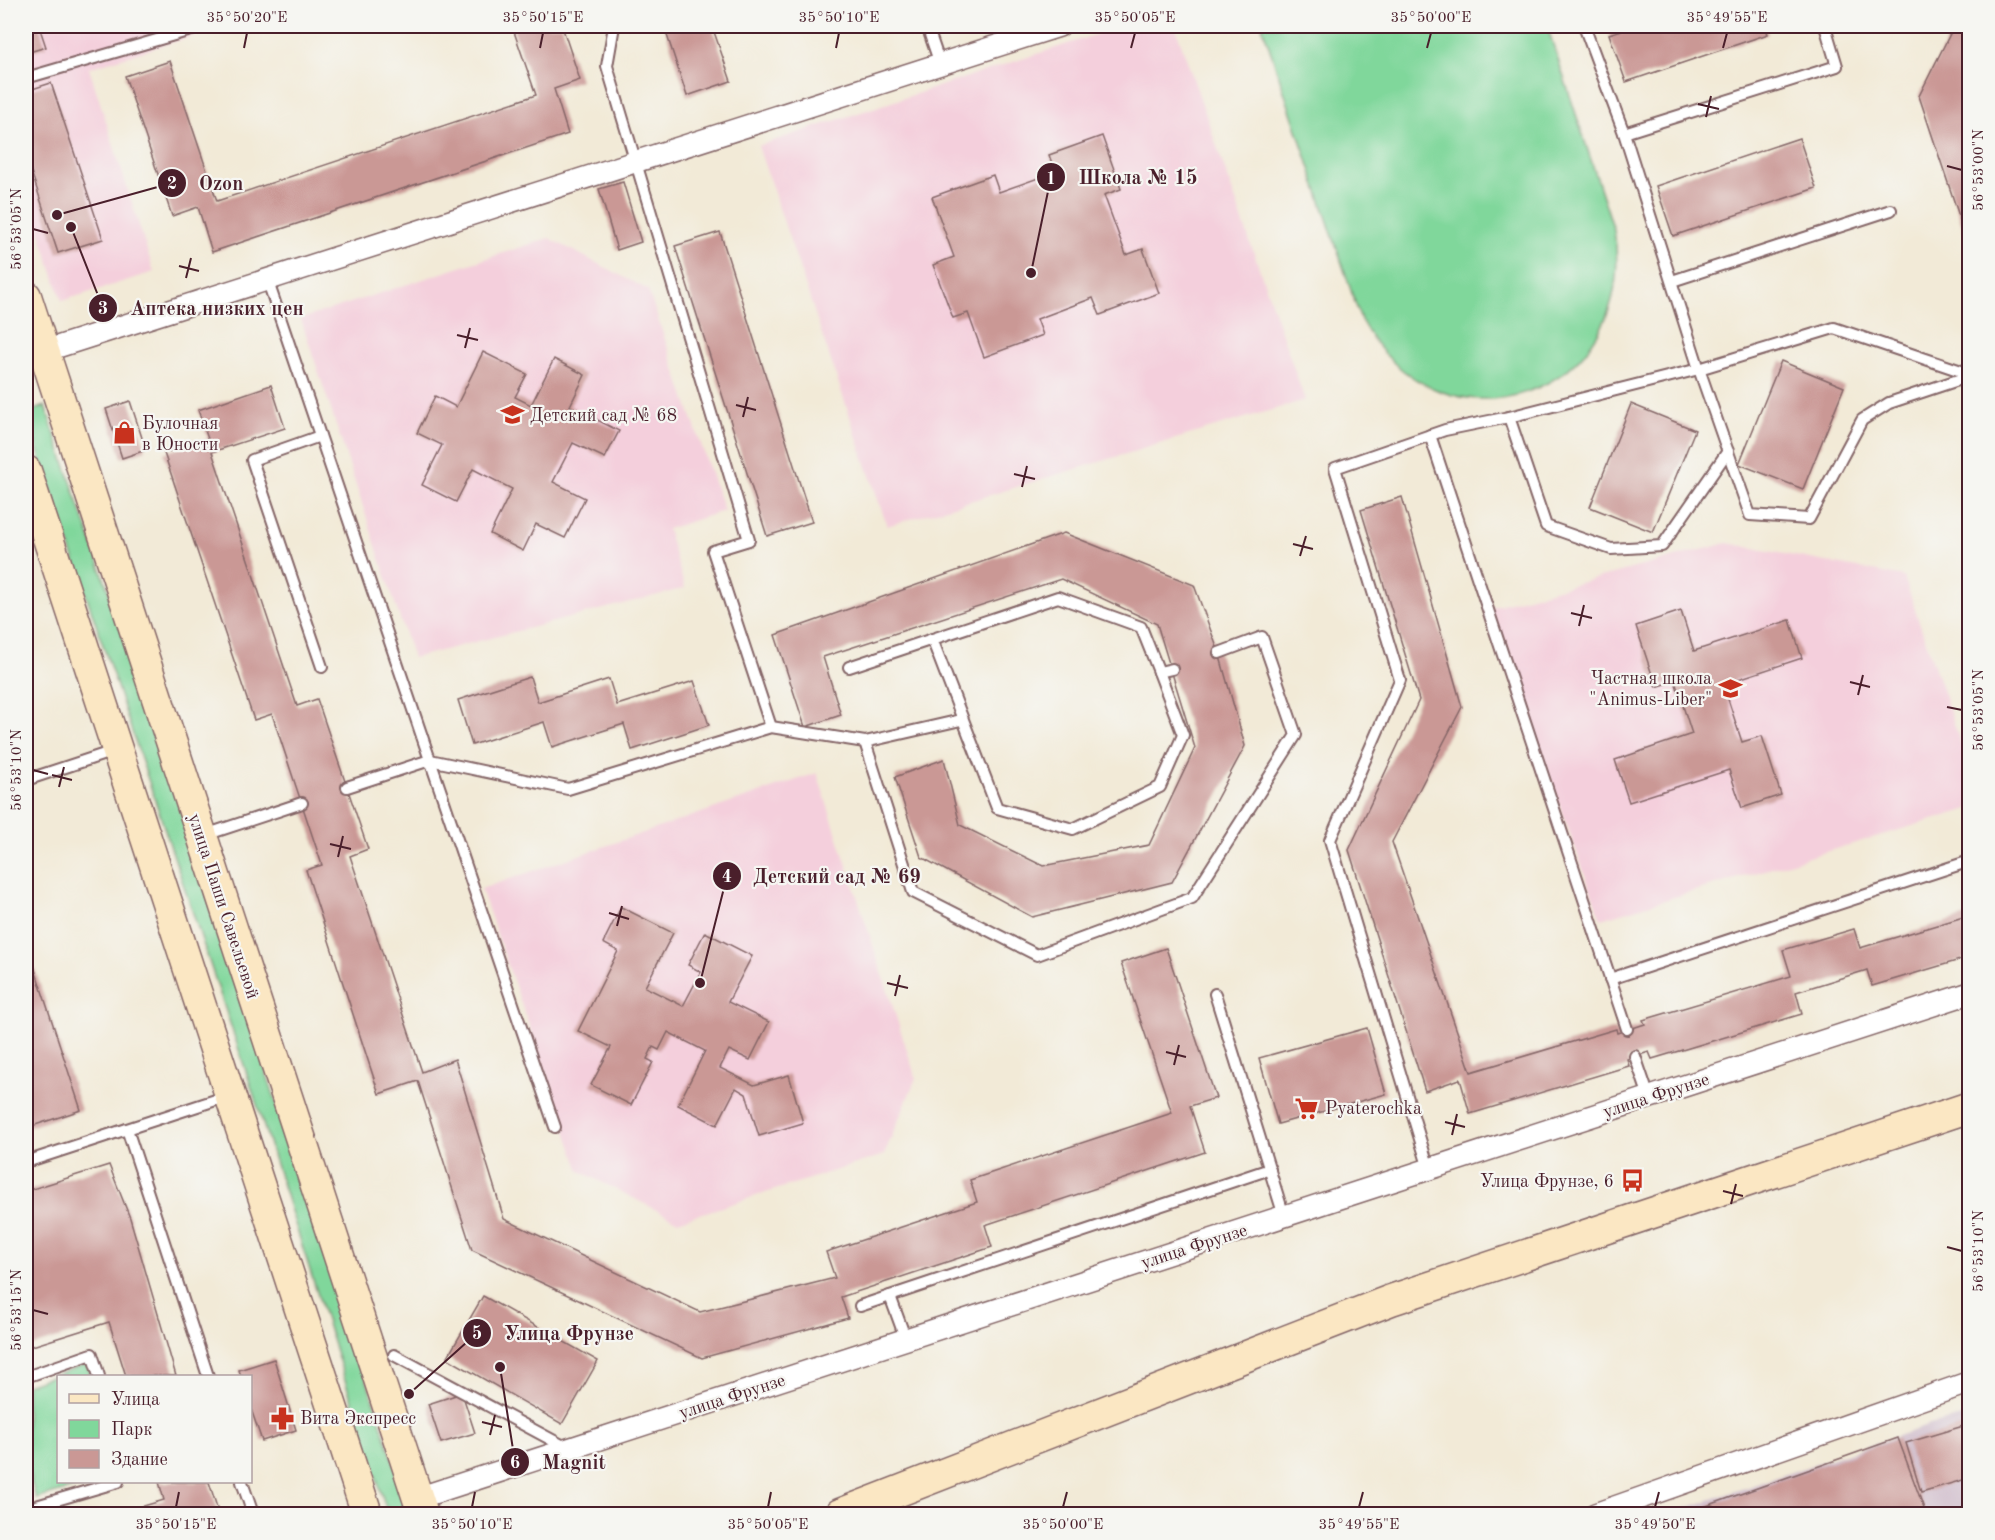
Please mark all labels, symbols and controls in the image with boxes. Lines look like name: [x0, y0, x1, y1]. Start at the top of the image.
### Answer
text: 35°50'20"E: [207, 11, 287, 26]
text: 35°50'15"E: [503, 11, 583, 26]
text: 35°50'10"E: [799, 11, 879, 26]
text: 35°50'05"E: [1095, 11, 1175, 26]
text: 35°50'00"E: [1391, 11, 1471, 26]
text: 35°49'55"E: [1687, 11, 1767, 26]
text: 56°53'00"N: [1972, 129, 1987, 211]
callout: Школа № 15: [1036, 158, 1209, 196]
callout: Ozon: [157, 164, 255, 202]
text: Школа № 15: [1078, 168, 1198, 189]
text: 1: [1046, 170, 1056, 188]
text: 2: [167, 175, 177, 193]
text: Ozon: [199, 175, 243, 195]
text: 56°53'05"N: [10, 188, 25, 270]
callout: Аптека низких цен: [88, 289, 316, 327]
text: 3: [98, 300, 108, 318]
text: Аптека низких цен: [130, 300, 304, 320]
school or university icon: Детский сад № 68: [499, 402, 525, 428]
place label: Детский сад № 68: [530, 407, 677, 425]
place label: Булочная в Юности: [142, 415, 219, 454]
shop icon: Булочная в Юности: [111, 420, 137, 446]
text: 56°53'05"N: [1972, 669, 1987, 751]
place label: Частная школа "Animus-Liber": [1589, 670, 1712, 709]
school or university icon: Частная школа "Animus-Liber": [1717, 675, 1743, 701]
text: 56°53'10"N: [10, 729, 25, 811]
street label: улица Паши Савельевой: [185, 812, 262, 1001]
callout: Детский сад № 69: [712, 857, 933, 895]
text: 4: [722, 868, 732, 886]
text: Детский сад № 69: [753, 868, 921, 888]
street label: улица Фрунзе: [1601, 1070, 1712, 1122]
supermarket icon: Pyaterochka: [1294, 1095, 1320, 1121]
place label: Pyaterochka: [1325, 1100, 1422, 1118]
bus stop icon: Улица Фрунзе, 6: [1619, 1168, 1645, 1194]
place label: Улица Фрунзе, 6: [1480, 1173, 1614, 1191]
text: 56°53'10"N: [1972, 1210, 1987, 1292]
street label: улица Фрунзе: [1139, 1221, 1250, 1273]
text: 56°53'15"N: [10, 1269, 25, 1351]
callout: Улица Фрунзе: [462, 1314, 646, 1352]
text: 5: [472, 1325, 482, 1343]
text: Улица Фрунзе: [504, 1325, 634, 1345]
street label: улица Фрунзе: [677, 1371, 788, 1423]
legend: [57, 1375, 252, 1483]
text: Улица: [111, 1391, 160, 1409]
pharmacy icon: Вита Экспресс: [269, 1405, 295, 1431]
place label: Вита Экспресс: [300, 1410, 416, 1428]
text: Парк: [111, 1421, 152, 1439]
callout: Magnit: [500, 1443, 618, 1481]
text: Здание: [111, 1451, 168, 1469]
text: 6: [510, 1454, 520, 1472]
text: Magnit: [542, 1454, 606, 1474]
text: 35°50'15"E: [136, 1518, 216, 1533]
text: 35°50'10"E: [432, 1518, 512, 1533]
text: 35°50'05"E: [728, 1518, 808, 1533]
text: 35°50'00"E: [1023, 1518, 1103, 1533]
text: 35°49'55"E: [1319, 1518, 1399, 1533]
text: 35°49'50"E: [1615, 1518, 1695, 1533]

